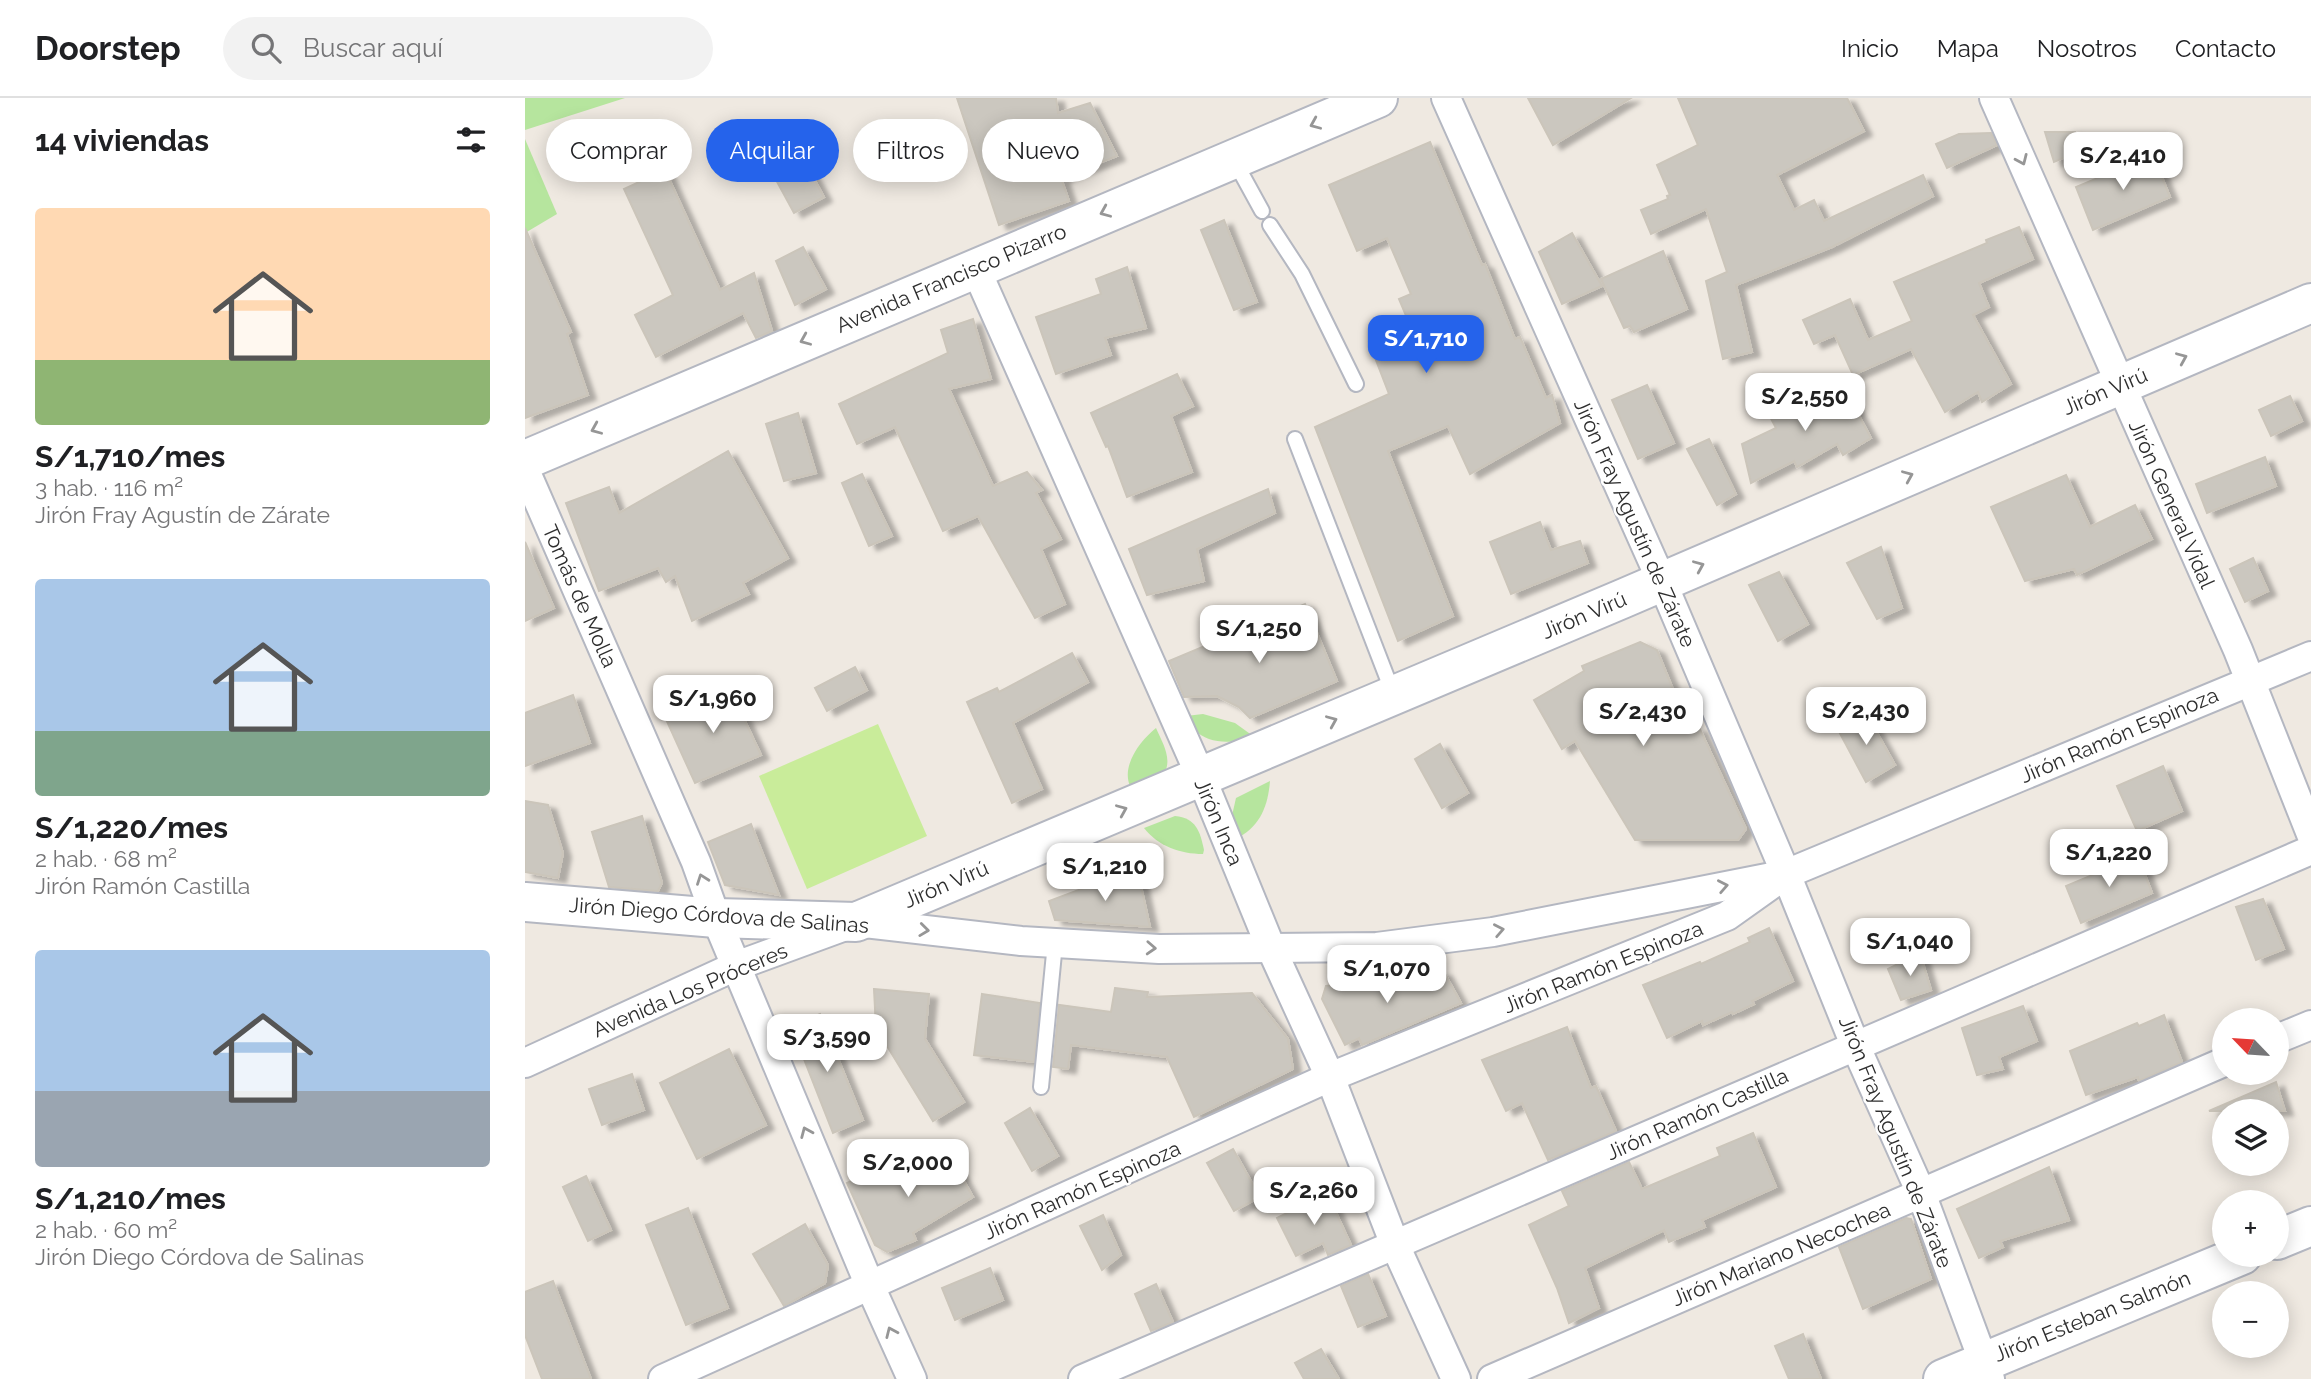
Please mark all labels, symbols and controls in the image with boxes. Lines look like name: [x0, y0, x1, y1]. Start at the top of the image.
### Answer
search box: [223, 17, 713, 80]
text: Doorstep: [35, 29, 181, 68]
icon: search: [247, 29, 285, 67]
text: Buscar aquí: [303, 33, 443, 63]
text: Inicio: [1841, 34, 1899, 63]
text: Mapa: [1937, 34, 1999, 63]
text: Nosotros: [2037, 34, 2137, 63]
text: Contacto: [2175, 34, 2276, 63]
one-way arrow: [1309, 116, 1321, 130]
chip: Comprar: [546, 119, 692, 182]
chip: Alquilar: [706, 119, 839, 182]
chip: Filtros: [853, 119, 968, 182]
chip: Nuevo: [982, 119, 1104, 182]
icon: filters: [452, 121, 490, 159]
text: 14 viviendas: [35, 123, 209, 158]
pin: S/2,410: [2058, 132, 2188, 192]
text: S/2,410: [2080, 141, 2166, 168]
one-way arrow: [2014, 153, 2028, 165]
one-way arrow: [1100, 204, 1112, 218]
street label: Avenida Francisco Pizarro: [832, 218, 1070, 338]
icon: home: [200, 253, 326, 379]
pin: S/1,710: [1361, 316, 1491, 375]
text: S/1,710: [1384, 324, 1468, 351]
one-way arrow: [800, 331, 812, 345]
one-way arrow: [2175, 352, 2187, 366]
street label: Jirón Virú: [2059, 362, 2151, 420]
pin: S/2,550: [1740, 374, 1870, 433]
text: S/2,550: [1761, 382, 1849, 409]
street label: Jirón Fray Agustín de Zárate: [1569, 395, 1701, 651]
street label: Jirón General Vidal: [2124, 416, 2220, 592]
one-way arrow: [591, 421, 603, 435]
text: S/1,710/mes: [35, 439, 225, 474]
one-way arrow: [1901, 470, 1913, 484]
text: 3 hab. · 116 m²: [35, 474, 183, 501]
text: Jirón Fray Agustín de Zárate: [35, 501, 330, 528]
street label: Tomás de Molla: [537, 521, 623, 671]
one-way arrow: [1692, 560, 1704, 574]
street label: Jirón Virú: [1538, 586, 1630, 644]
pin: S/1,250: [1194, 606, 1324, 665]
text: S/1,250: [1216, 614, 1302, 641]
icon: home: [200, 624, 326, 750]
pin: S/1,960: [648, 676, 778, 735]
street label: Jirón Ramón Espinoza: [2016, 682, 2222, 788]
text: S/1,960: [669, 684, 757, 711]
pin: S/2,430: [1578, 688, 1708, 748]
pin: S/2,430: [1801, 688, 1931, 747]
text: S/2,430: [1822, 696, 1910, 723]
text: S/2,430: [1599, 697, 1687, 724]
one-way arrow: [1324, 715, 1337, 729]
street label: Jirón Inca: [1189, 775, 1249, 869]
one-way arrow: [1115, 804, 1127, 818]
text: S/1,220/mes: [35, 810, 228, 845]
pin: S/1,220: [2044, 830, 2174, 889]
text: S/1,220: [2066, 838, 2152, 865]
pin: S/1,210: [1040, 844, 1170, 903]
text: 2 hab. · 68 m²: [35, 845, 177, 872]
text: S/1,210: [1063, 852, 1147, 879]
street label: Jirón Virú: [900, 855, 992, 913]
text: Jirón Ramón Castilla: [35, 872, 250, 899]
one-way arrow: [697, 874, 711, 886]
one-way arrow: [1717, 880, 1729, 895]
street label: Jirón Diego Córdova de Salinas: [568, 892, 870, 938]
street label: Jirón Ramón Espinoza: [1500, 916, 1706, 1018]
pin: S/1,040: [1845, 918, 1975, 978]
one-way arrow: [919, 922, 930, 937]
one-way arrow: [1494, 923, 1505, 938]
text: S/1,040: [1866, 927, 1954, 954]
street label: Avenida Los Próceres: [589, 938, 791, 1042]
one-way arrow: [1145, 941, 1156, 956]
pin: S/1,070: [1322, 946, 1452, 1005]
text: S/1,070: [1343, 954, 1431, 981]
icon: home: [200, 995, 326, 1121]
north arrow: [2212, 1008, 2289, 1085]
map controls: [2212, 1008, 2289, 1358]
street label: Jirón Fray Agustín de Zárate: [1834, 1012, 1958, 1272]
pin: S/3,590: [762, 1014, 892, 1074]
text: S/3,590: [783, 1023, 871, 1050]
street label: Jirón Ramón Castilla: [1602, 1063, 1792, 1165]
button: layers: [2212, 1099, 2289, 1176]
one-way arrow: [800, 1127, 814, 1140]
street label: Jirón Ramón Espinoza: [980, 1135, 1184, 1245]
pin: S/2,000: [843, 1140, 973, 1199]
text: S/2,000: [863, 1148, 953, 1175]
pin: S/2,260: [1249, 1168, 1379, 1227]
text: S/2,260: [1270, 1176, 1358, 1203]
text: S/1,210/mes: [35, 1181, 226, 1216]
button: +: [2212, 1190, 2289, 1267]
street label: Jirón Mariano Necochea: [1668, 1197, 1894, 1311]
text: 2 hab. · 60 m²: [35, 1216, 177, 1243]
text: Jirón Diego Córdova de Salinas: [35, 1243, 364, 1270]
street label: Jirón Esteban Salmón: [1990, 1265, 2194, 1367]
button: −: [2212, 1281, 2289, 1358]
one-way arrow: [885, 1327, 899, 1340]

